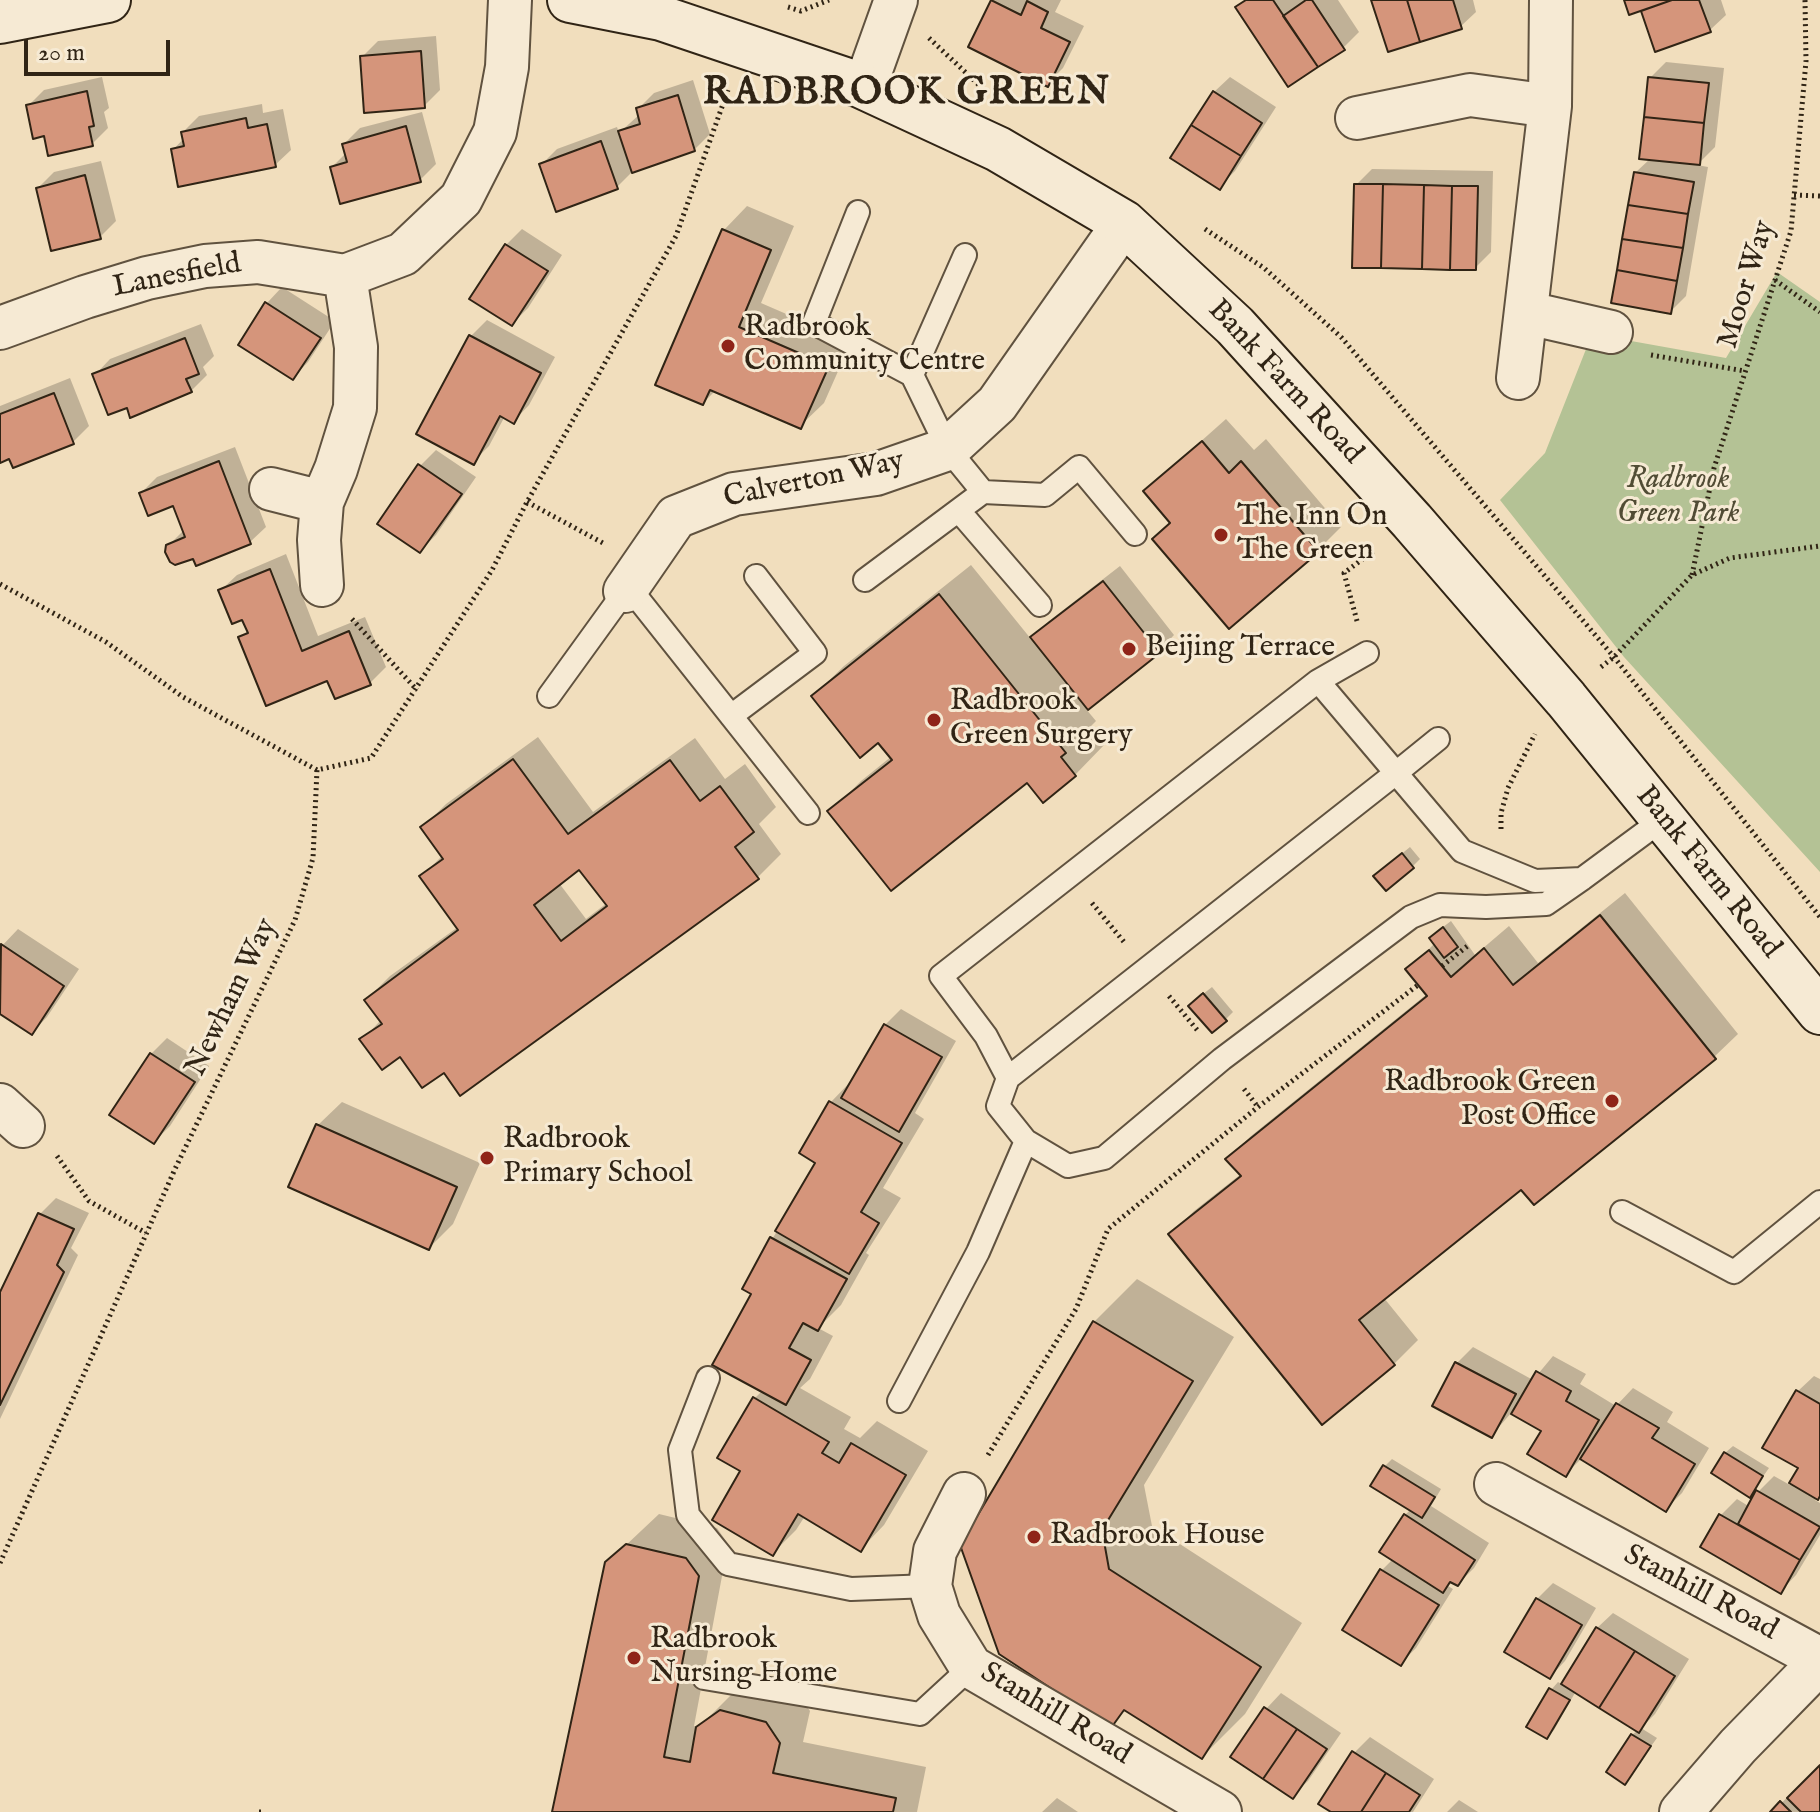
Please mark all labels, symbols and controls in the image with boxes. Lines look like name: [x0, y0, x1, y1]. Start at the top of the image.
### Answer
scale bar: [28, 24, 174, 74]
text: 20 m: [38, 38, 85, 69]
district label: RADBROOK GREEN: [703, 72, 1111, 118]
street label: Moor Way: [1712, 217, 1784, 353]
street label: Lanesfield: [110, 247, 244, 307]
street label: Bank Farm Road: [1199, 293, 1369, 473]
place label: Radbrook Community Centre: [744, 311, 985, 382]
marker: Radbrook Community Centre: [719, 337, 737, 355]
street label: Calverton Way: [721, 444, 907, 518]
park label: Radbrook Green Park: [1617, 463, 1739, 534]
place label: The Inn On The Green: [1237, 500, 1387, 570]
marker: The Inn On The Green: [1212, 526, 1230, 544]
place label: Beijing Terrace: [1145, 631, 1335, 667]
marker: Beijing Terrace: [1120, 640, 1138, 658]
place label: Radbrook Green Surgery: [950, 685, 1133, 756]
marker: Radbrook Green Surgery: [925, 711, 943, 729]
street label: Bank Farm Road: [1626, 779, 1788, 967]
street label: Newham Way: [179, 913, 287, 1083]
place label: Radbrook Green Post Office: [1384, 1066, 1596, 1136]
marker: Radbrook Green Post Office: [1603, 1092, 1621, 1110]
place label: Radbrook Primary School: [503, 1123, 692, 1194]
marker: Radbrook Primary School: [478, 1149, 496, 1167]
place label: Radbrook House: [1050, 1519, 1265, 1555]
marker: Radbrook House: [1025, 1528, 1043, 1546]
street label: Stanhill Road: [1617, 1538, 1783, 1650]
place label: Radbrook Nursing Home: [650, 1623, 837, 1694]
marker: Radbrook Nursing Home: [625, 1649, 643, 1667]
street label: Stanhill Road: [973, 1656, 1137, 1774]

